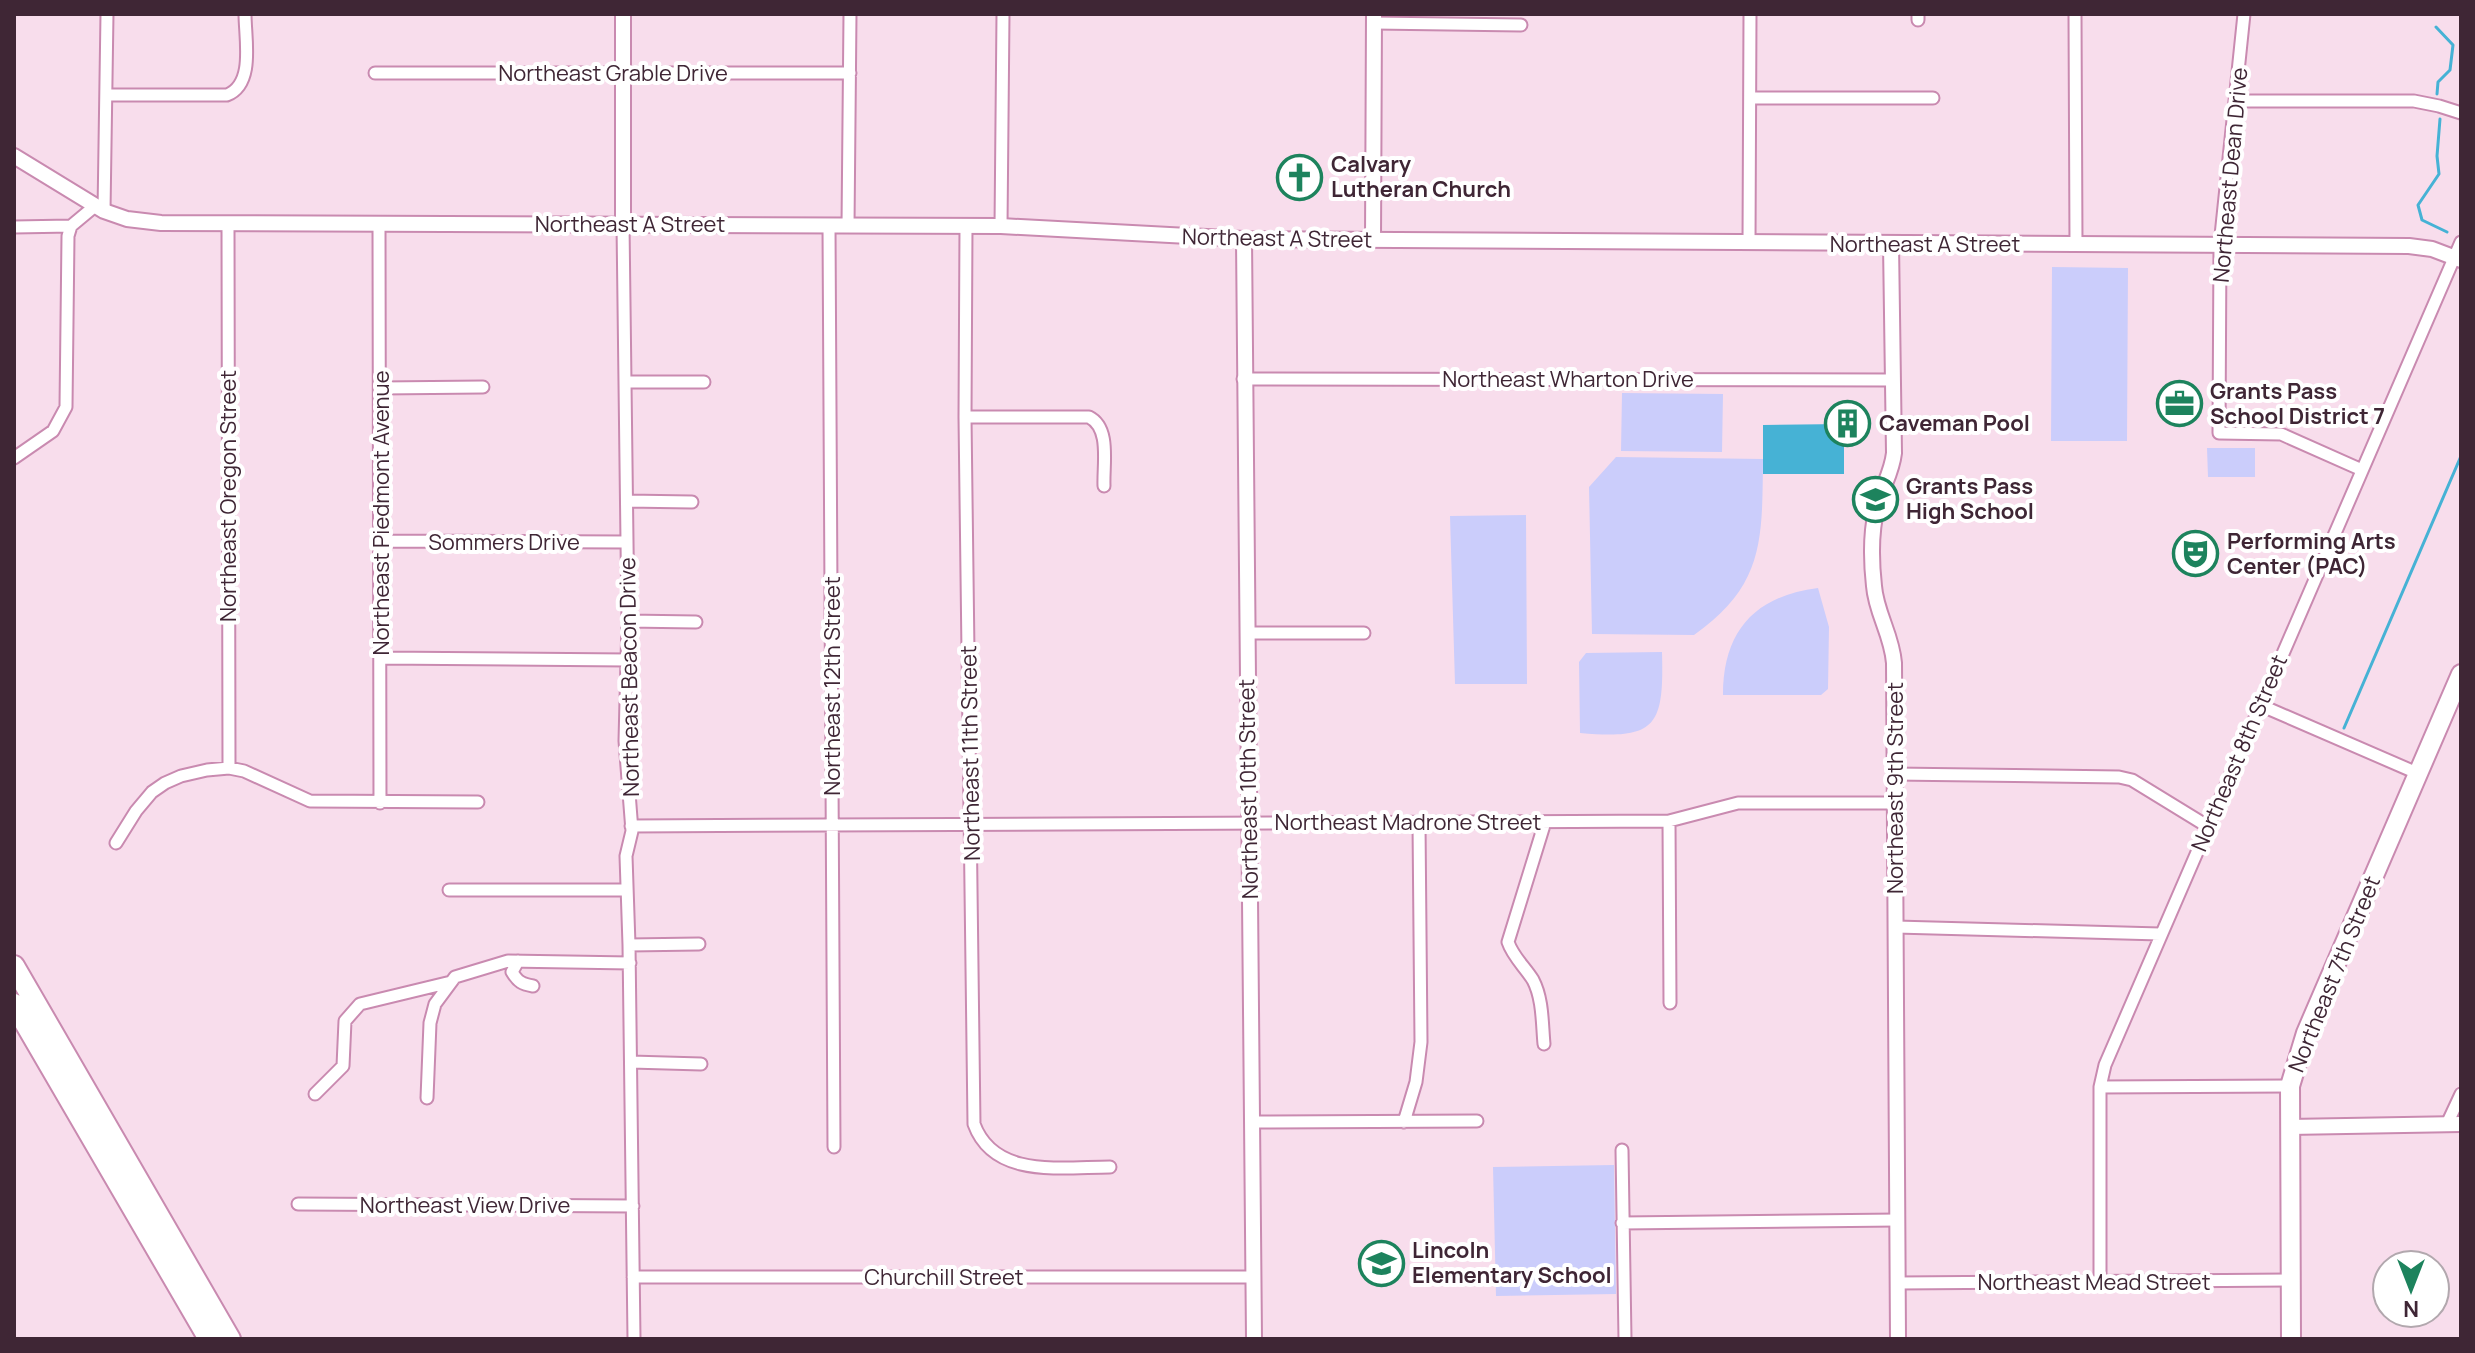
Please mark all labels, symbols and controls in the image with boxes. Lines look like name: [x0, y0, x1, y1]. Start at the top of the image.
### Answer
street label: Northeast Grable Drive: [498, 58, 728, 88]
street label: Northeast Dean Drive: [2206, 66, 2254, 284]
place label: Calvary Lutheran Church: [1331, 149, 1511, 204]
church icon: Calvary Lutheran Church: [1276, 153, 1324, 201]
street label: Northeast A Street: [535, 209, 725, 239]
street label: Northeast A Street: [1182, 221, 1373, 255]
street label: Northeast A Street: [1830, 229, 2020, 259]
street label: Northeast Wharton Drive: [1442, 364, 1694, 394]
street label: Northeast Oregon Street: [213, 370, 243, 622]
street label: Northeast Piedmont Avenue: [366, 370, 396, 656]
place label: Grants Pass School District 7: [2210, 376, 2385, 431]
office icon: Grants Pass School District 7: [2155, 380, 2203, 428]
building icon: Caveman Pool: [1824, 399, 1872, 447]
place label: Caveman Pool: [1879, 408, 2030, 438]
place label: Grants Pass High School: [1906, 471, 2034, 526]
school or university icon: Grants Pass High School: [1851, 475, 1899, 523]
place label: Performing Arts Center (PAC): [2227, 526, 2396, 581]
street label: Sommers Drive: [428, 527, 580, 557]
theatre icon: Performing Arts Center (PAC): [2172, 530, 2220, 578]
street label: Northeast Beacon Drive: [612, 557, 646, 797]
street label: Northeast 12th Street: [817, 576, 847, 796]
street label: Northeast 11th Street: [953, 645, 987, 861]
street label: Northeast 8th Street: [2184, 650, 2294, 856]
street label: Northeast 10th Street: [1231, 678, 1265, 899]
street label: Northeast 9th Street: [1880, 682, 1910, 894]
street label: Northeast Madrone Street: [1275, 807, 1542, 837]
street label: Northeast 7th Street: [2281, 871, 2387, 1077]
street label: Northeast View Drive: [360, 1190, 570, 1220]
place label: Lincoln Elementary School: [1412, 1235, 1612, 1290]
school or university icon: Lincoln Elementary School: [1357, 1239, 1405, 1287]
north arrow: [2371, 1249, 2451, 1329]
street label: Churchill Street: [864, 1262, 1024, 1292]
street label: Northeast Mead Street: [1978, 1267, 2211, 1297]
text: N: [2403, 1294, 2419, 1324]

